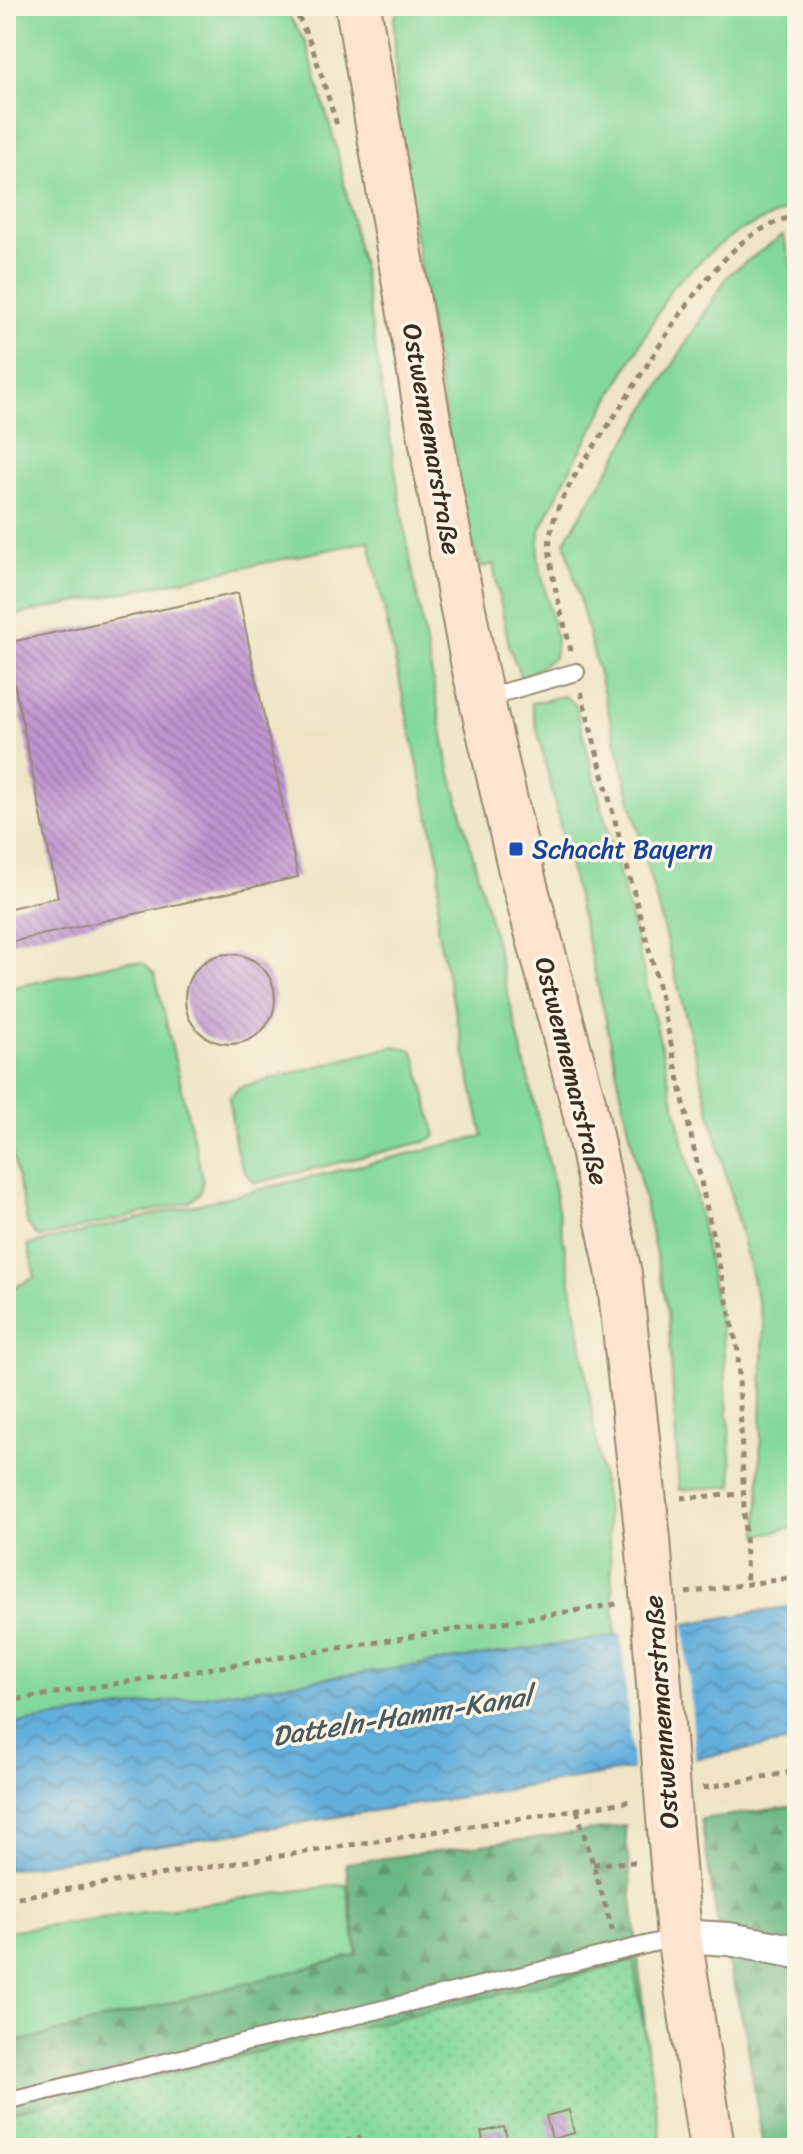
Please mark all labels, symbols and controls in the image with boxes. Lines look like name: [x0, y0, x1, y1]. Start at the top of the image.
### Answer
street label: Ostwennemarstraße: [389, 320, 475, 558]
place label: Schacht Bayern: [532, 826, 713, 872]
marker: Schacht Bayern: [507, 840, 525, 858]
street label: Ostwennemarstraße: [521, 952, 623, 1190]
street label: Ostwennemarstraße: [630, 1594, 692, 1830]
water label: Datteln-Hamm-Kanal: [269, 1670, 541, 1761]

